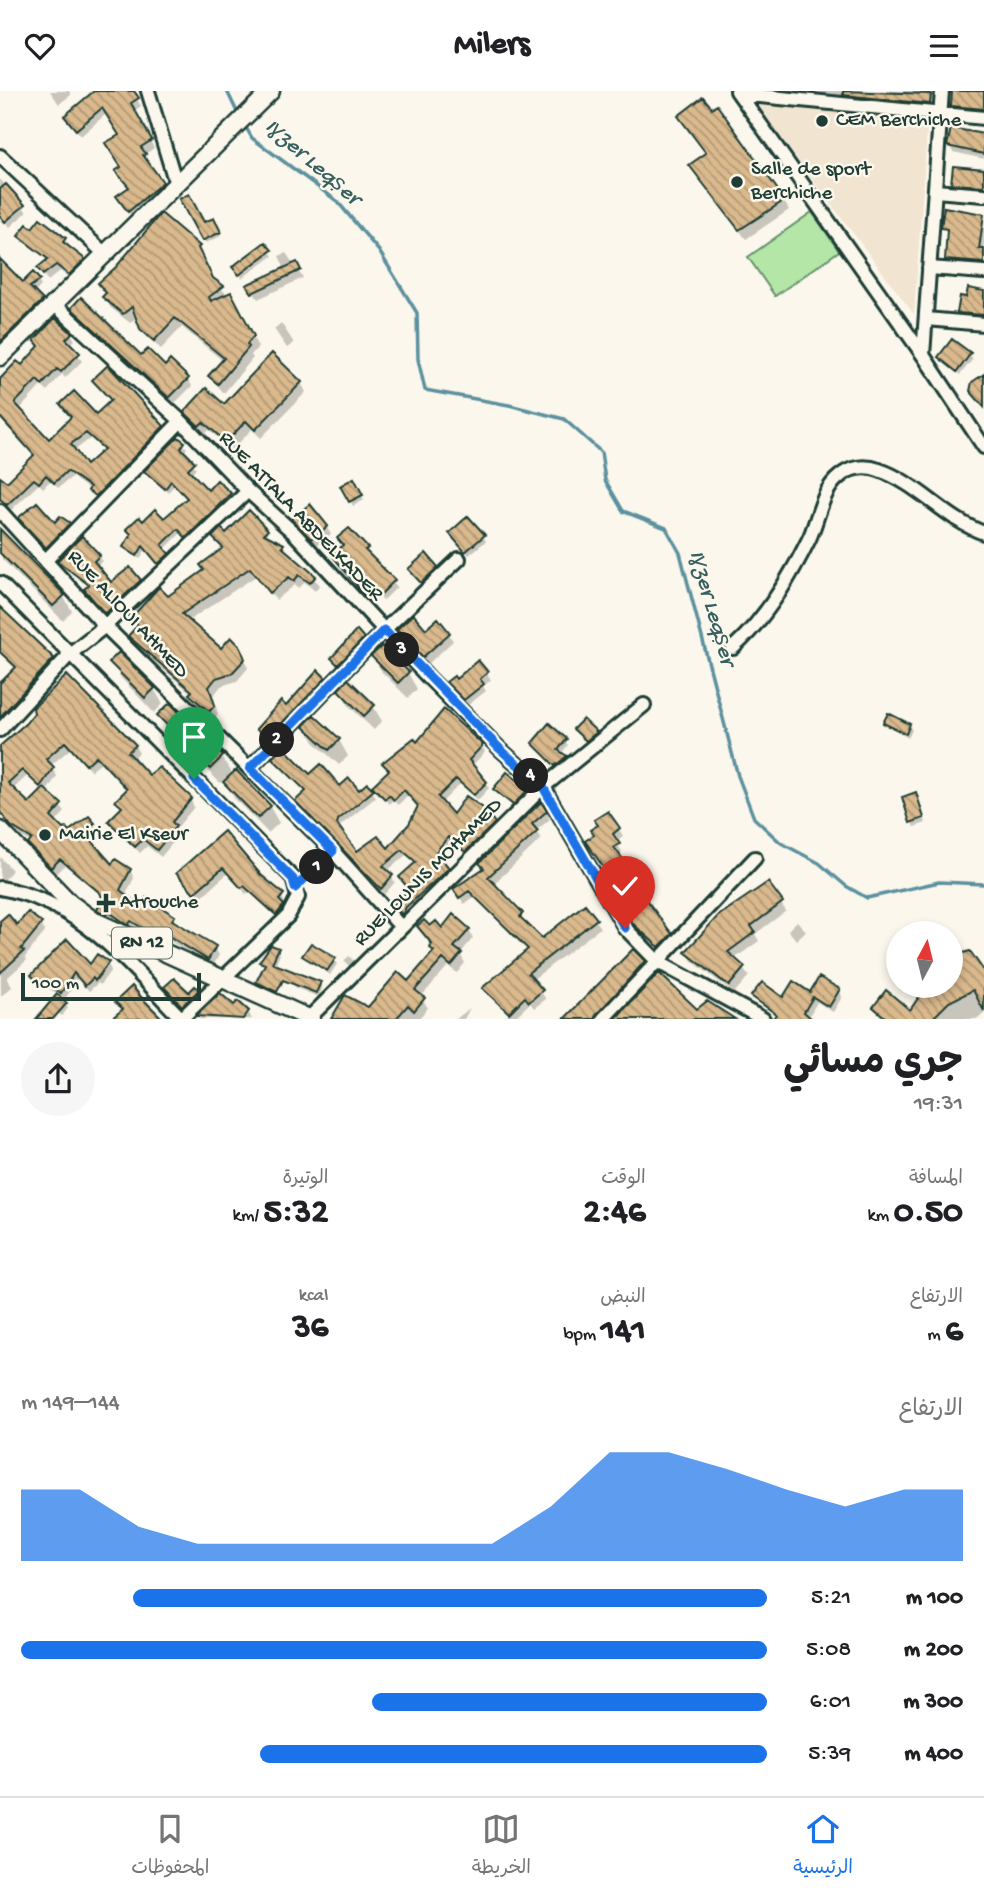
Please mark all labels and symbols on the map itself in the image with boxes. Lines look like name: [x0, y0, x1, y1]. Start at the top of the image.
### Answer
place label: CEM Berchiche: [836, 109, 962, 134]
marker: CEM Berchiche: [814, 113, 830, 129]
water label: Iɣzer Leqṣer: [259, 114, 369, 215]
place label: Salle de sport Berchiche: [750, 158, 873, 207]
marker: Salle de sport Berchiche: [729, 174, 745, 190]
street label: RUE ATTALA ABDELKADER: [212, 427, 388, 608]
street label: RUE ALIOUI AHMED: [61, 545, 193, 685]
water label: Iɣzer Leqṣer: [682, 547, 742, 673]
pin: 3: [384, 633, 420, 667]
pin: [164, 707, 224, 779]
pin: 2: [260, 723, 294, 757]
pin: 4: [514, 759, 548, 793]
street label: RUE LOUNIS MOHAMED: [349, 793, 509, 953]
place label: Mairie El Kseur: [59, 823, 189, 848]
marker: Mairie El Kseur: [37, 827, 53, 843]
pin: 1: [300, 849, 334, 885]
pin: [595, 856, 655, 928]
place label: Atrouche: [120, 891, 200, 916]
marker: Atrouche: [98, 895, 114, 911]
north arrow: [886, 921, 962, 997]
road number: RN 12: [112, 927, 172, 958]
scale bar: [21, 970, 201, 1002]

